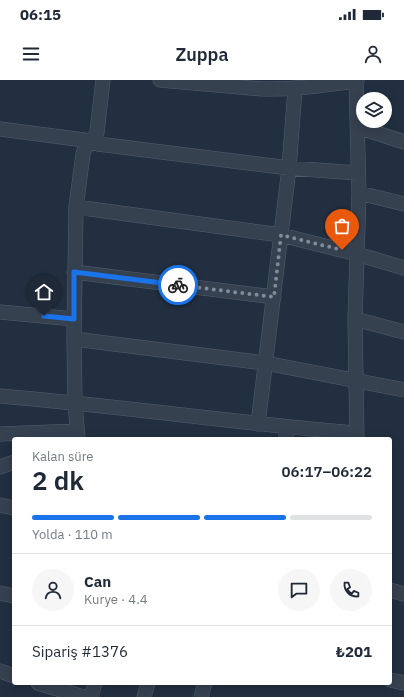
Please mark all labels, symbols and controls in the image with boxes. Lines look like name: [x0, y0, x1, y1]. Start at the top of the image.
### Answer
text: 06:15: [20, 5, 61, 24]
icon: menu: [20, 43, 42, 65]
text: Zuppa: [176, 43, 228, 66]
icon: person: [362, 43, 384, 65]
map controls: [356, 92, 392, 128]
button: layers: [356, 92, 392, 128]
pin: [325, 209, 359, 250]
icon: bag: [331, 215, 353, 237]
courier: [158, 265, 198, 305]
icon: bike: [167, 274, 189, 296]
pin: [27, 275, 61, 316]
icon: home: [33, 281, 55, 303]
text: Kalan süre: [32, 448, 93, 465]
text: 06:17–06:22: [282, 462, 372, 481]
text: 2 dk: [32, 463, 84, 497]
text: Yolda · 110 m: [32, 526, 113, 543]
button: person: [32, 569, 74, 611]
button: chat: [278, 569, 320, 611]
button: phone: [330, 569, 372, 611]
text: Can: [84, 572, 111, 591]
text: Kurye · 4.4: [84, 591, 147, 608]
text: Sipariş #1376: [32, 642, 128, 661]
text: ₺201: [336, 642, 372, 661]

